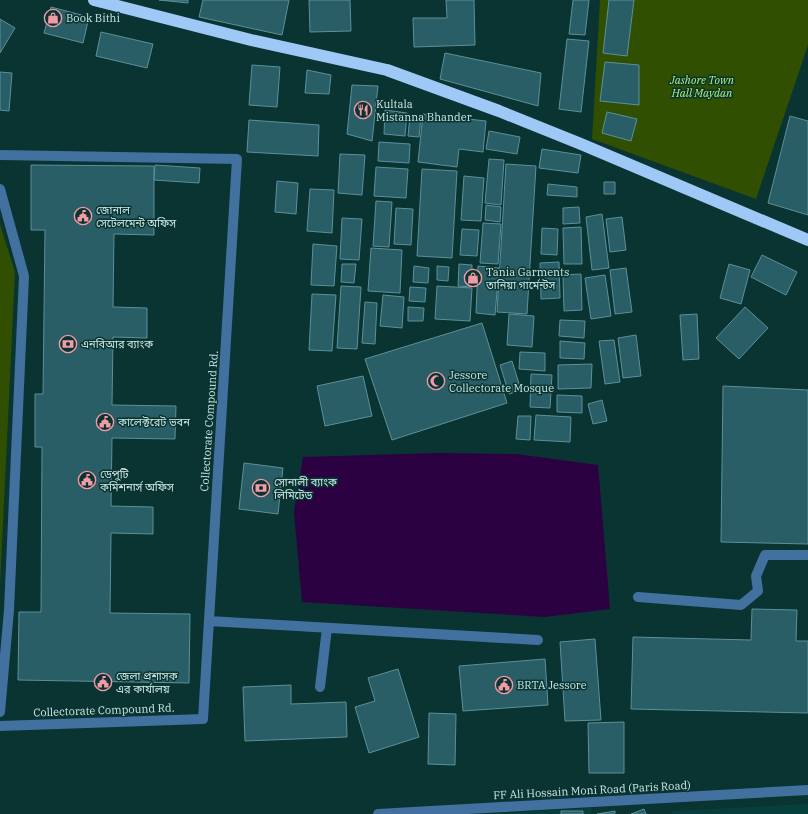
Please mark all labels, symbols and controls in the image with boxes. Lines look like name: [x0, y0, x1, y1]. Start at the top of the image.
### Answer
shop icon: Book Bithi: [43, 8, 63, 28]
place label: Book Bithi: [66, 11, 120, 25]
park label: Jashore Town Hall Maydan: [669, 73, 735, 100]
place label: Kultala Mistanna Bhander: [376, 97, 472, 124]
restaurant icon: Kultala Mistanna Bhander: [353, 100, 373, 120]
place label: জোনাল সেটেলমেন্ট অফিস: [96, 203, 176, 230]
public building icon: জোনাল সেটেলমেন্ট অফিস: [73, 206, 93, 226]
place label: Tania Garments তানিয়া গার্মেন্টস: [485, 265, 569, 292]
shop icon: Tania Garments তানিয়া গার্মেন্টস: [463, 268, 483, 288]
bank icon: এনবিআর ব্যাংক: [58, 334, 78, 354]
place label: এনবিআর ব্যাংক: [81, 337, 153, 351]
street label: Collectorate Compound Rd.: [197, 350, 221, 492]
place label: Jessore Collectorate Mosque: [449, 368, 554, 395]
mosque icon: Jessore Collectorate Mosque: [426, 371, 446, 391]
public building icon: কালেক্টরেট ভবন: [95, 412, 115, 432]
place label: কালেক্টরেট ভবন: [117, 415, 190, 429]
place label: ডেপুটি কমিশনার্স অফিস: [99, 467, 174, 494]
public building icon: ডেপুটি কমিশনার্স অফিস: [77, 470, 97, 490]
place label: সোনালী ব্যাংক লিমিটেড: [273, 475, 337, 502]
bank icon: সোনালী ব্যাংক লিমিটেড: [251, 478, 271, 498]
place label: জেলা প্রশাসক এর কার্যালয়: [116, 669, 178, 696]
public building icon: জেলা প্রশাসক এর কার্যালয়: [93, 672, 113, 692]
public building icon: BRTA Jessore: [494, 675, 514, 695]
place label: BRTA Jessore: [517, 678, 587, 692]
street label: Collectorate Compound Rd.: [33, 701, 175, 719]
street label: FF Ali Hossain Moni Road (Paris Road): [493, 778, 691, 802]

